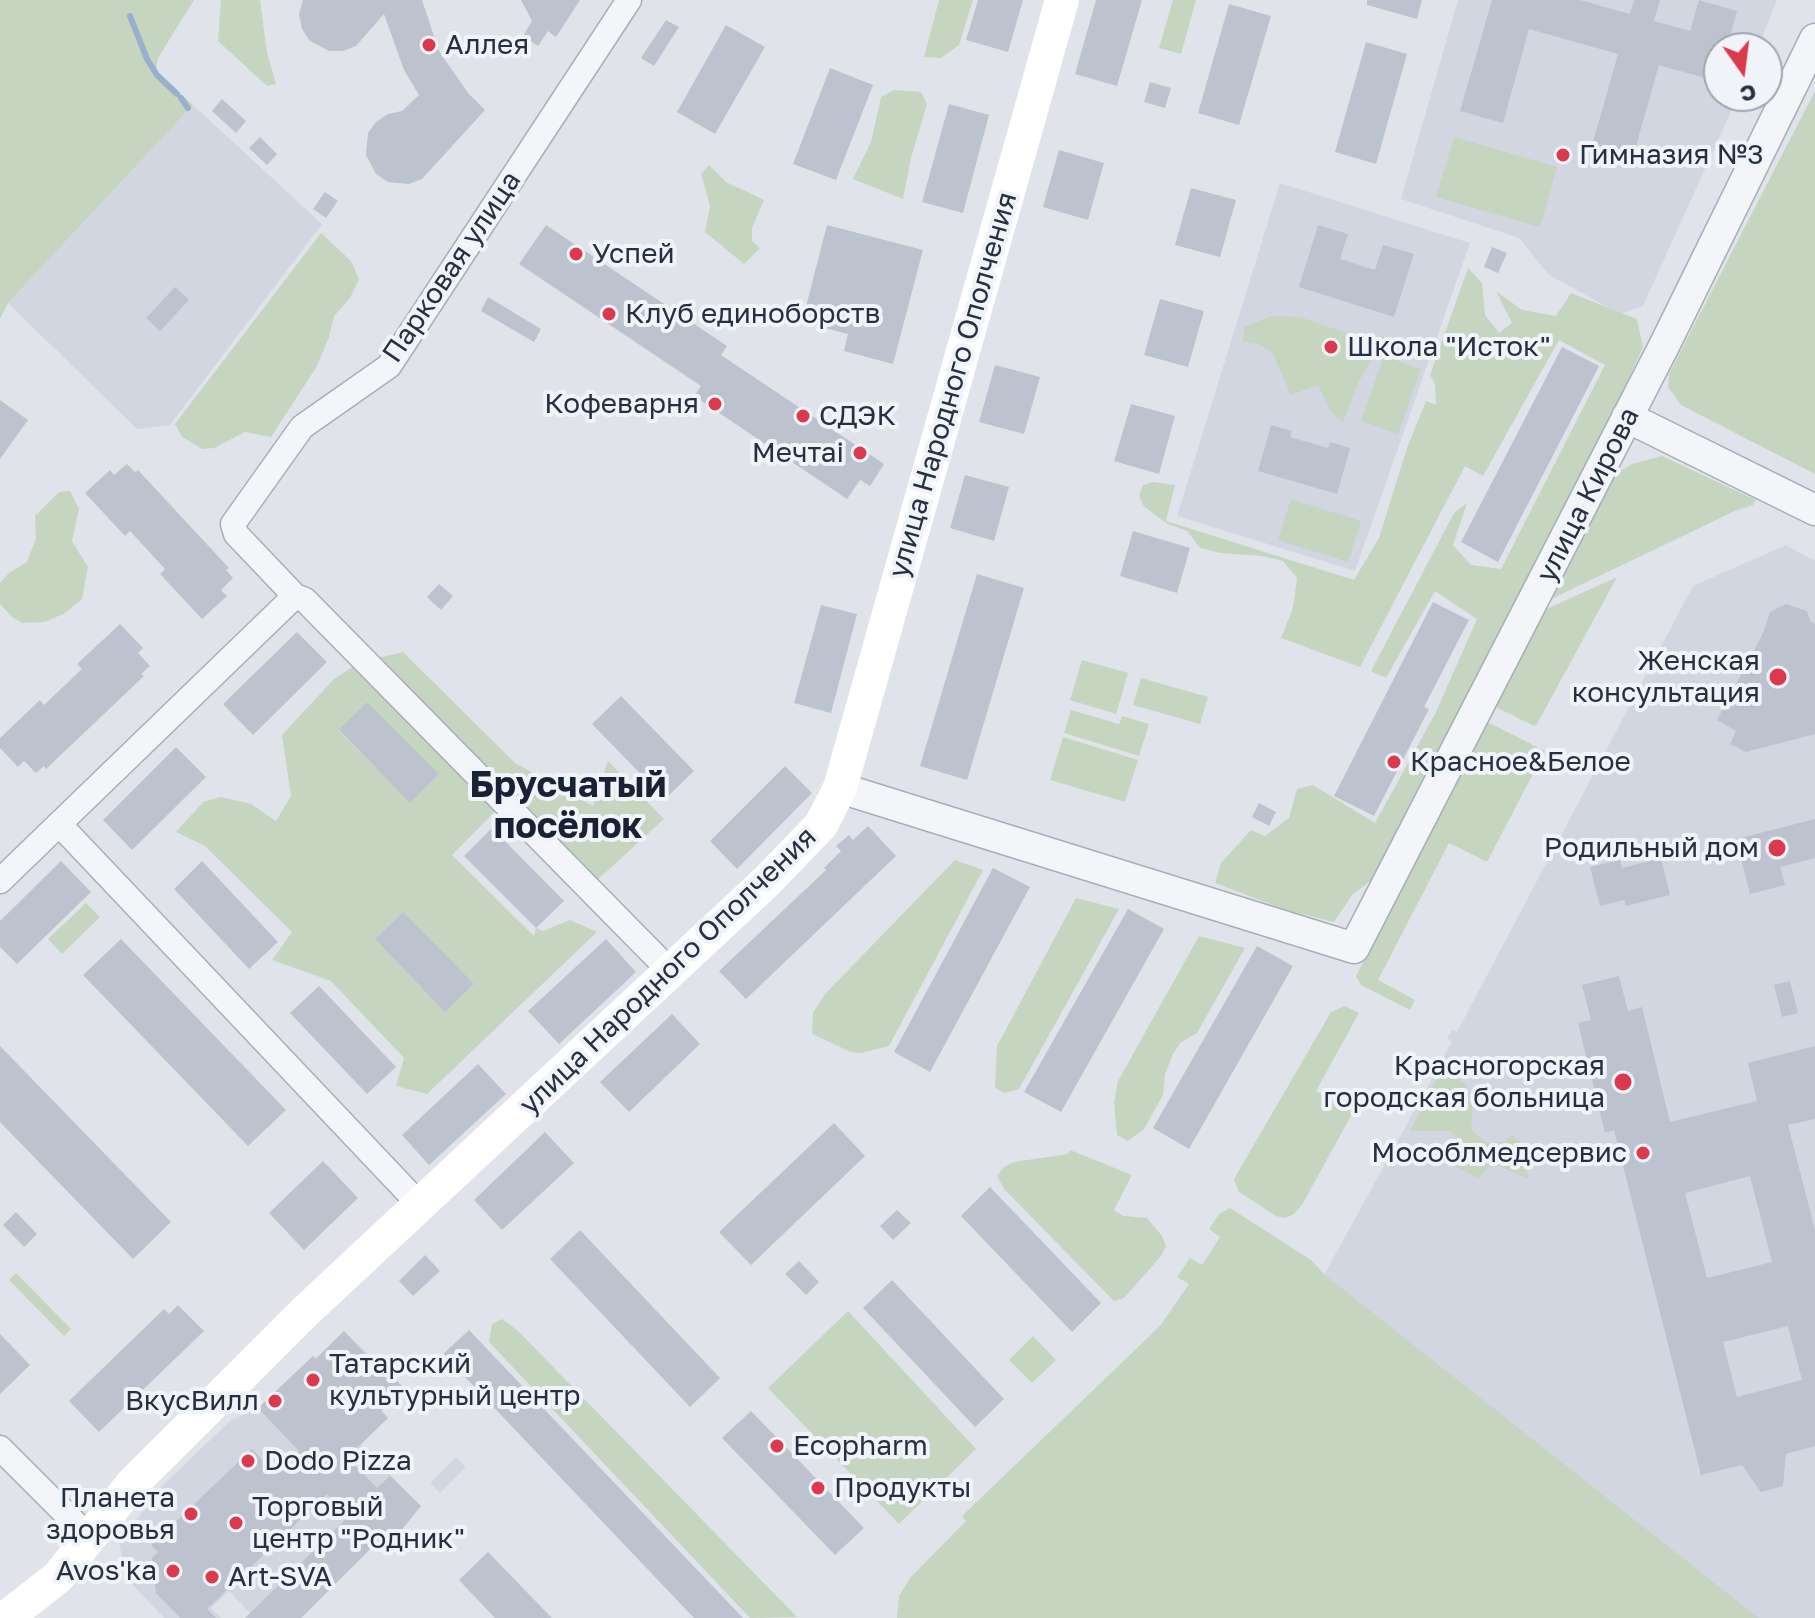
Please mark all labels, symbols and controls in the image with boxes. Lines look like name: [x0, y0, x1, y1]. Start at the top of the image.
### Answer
place label: Аллея: [445, 28, 529, 62]
north arrow: [1703, 32, 1783, 112]
marker: Аллея: [420, 36, 438, 54]
text: С: [1738, 79, 1759, 109]
place label: Гимназия №3: [1579, 138, 1764, 172]
marker: Гимназия №3: [1554, 146, 1572, 164]
street label: Парковая улица: [376, 165, 528, 369]
street label: улица Народного Ополчения: [882, 188, 1024, 582]
place label: Успей: [592, 237, 674, 271]
marker: Успей: [567, 245, 585, 263]
place label: Клуб единоборств: [625, 297, 880, 331]
marker: Клуб единоборств: [600, 305, 618, 323]
place label: Школа "Исток": [1347, 330, 1551, 364]
marker: Школа "Исток": [1322, 338, 1340, 356]
place label: Кофеварня: [544, 387, 699, 421]
marker: Кофеварня: [706, 395, 724, 413]
place label: СДЭК: [819, 399, 896, 433]
street label: улица Кирова: [1530, 402, 1646, 588]
marker: СДЭК: [794, 407, 812, 425]
place label: Мечтаi: [752, 436, 844, 470]
marker: Мечтаi: [851, 444, 869, 462]
place label: Женская консультация: [1572, 644, 1760, 710]
marker: Женская консультация: [1767, 666, 1789, 688]
place label: Красное&Белое: [1410, 745, 1631, 779]
marker: Красное&Белое: [1385, 753, 1403, 771]
district label: Брусчатый посёлок: [470, 764, 666, 849]
street label: улица Народного Ополчения: [513, 820, 823, 1122]
place label: Родильный дом: [1544, 831, 1759, 865]
marker: Родильный дом: [1766, 837, 1788, 859]
place label: Красногорская городская больница: [1323, 1049, 1605, 1115]
marker: Красногорская городская больница: [1612, 1071, 1634, 1093]
place label: Мособлмедсервис: [1371, 1136, 1627, 1170]
marker: Мособлмедсервис: [1634, 1144, 1652, 1162]
place label: Татарский культурный центр: [329, 1347, 581, 1413]
marker: Татарский культурный центр: [304, 1371, 322, 1389]
place label: ВкусВилл: [125, 1384, 259, 1418]
marker: ВкусВилл: [266, 1392, 284, 1410]
place label: Ecopharm: [793, 1429, 928, 1463]
marker: Ecopharm: [768, 1437, 786, 1455]
place label: Dodo Pizza: [264, 1444, 412, 1478]
marker: Dodo Pizza: [239, 1452, 257, 1470]
place label: Продукты: [834, 1471, 971, 1505]
marker: Продукты: [809, 1479, 827, 1497]
place label: Планета здоровья: [46, 1481, 175, 1547]
place label: Торговый центр "Родник": [252, 1490, 465, 1556]
marker: Планета здоровья: [182, 1505, 200, 1523]
marker: Торговый центр "Родник": [227, 1514, 245, 1532]
place label: Avos'ka: [56, 1554, 157, 1588]
place label: Art-SVA: [228, 1560, 332, 1594]
marker: Avos'ka: [164, 1562, 182, 1580]
marker: Art-SVA: [203, 1568, 221, 1586]

